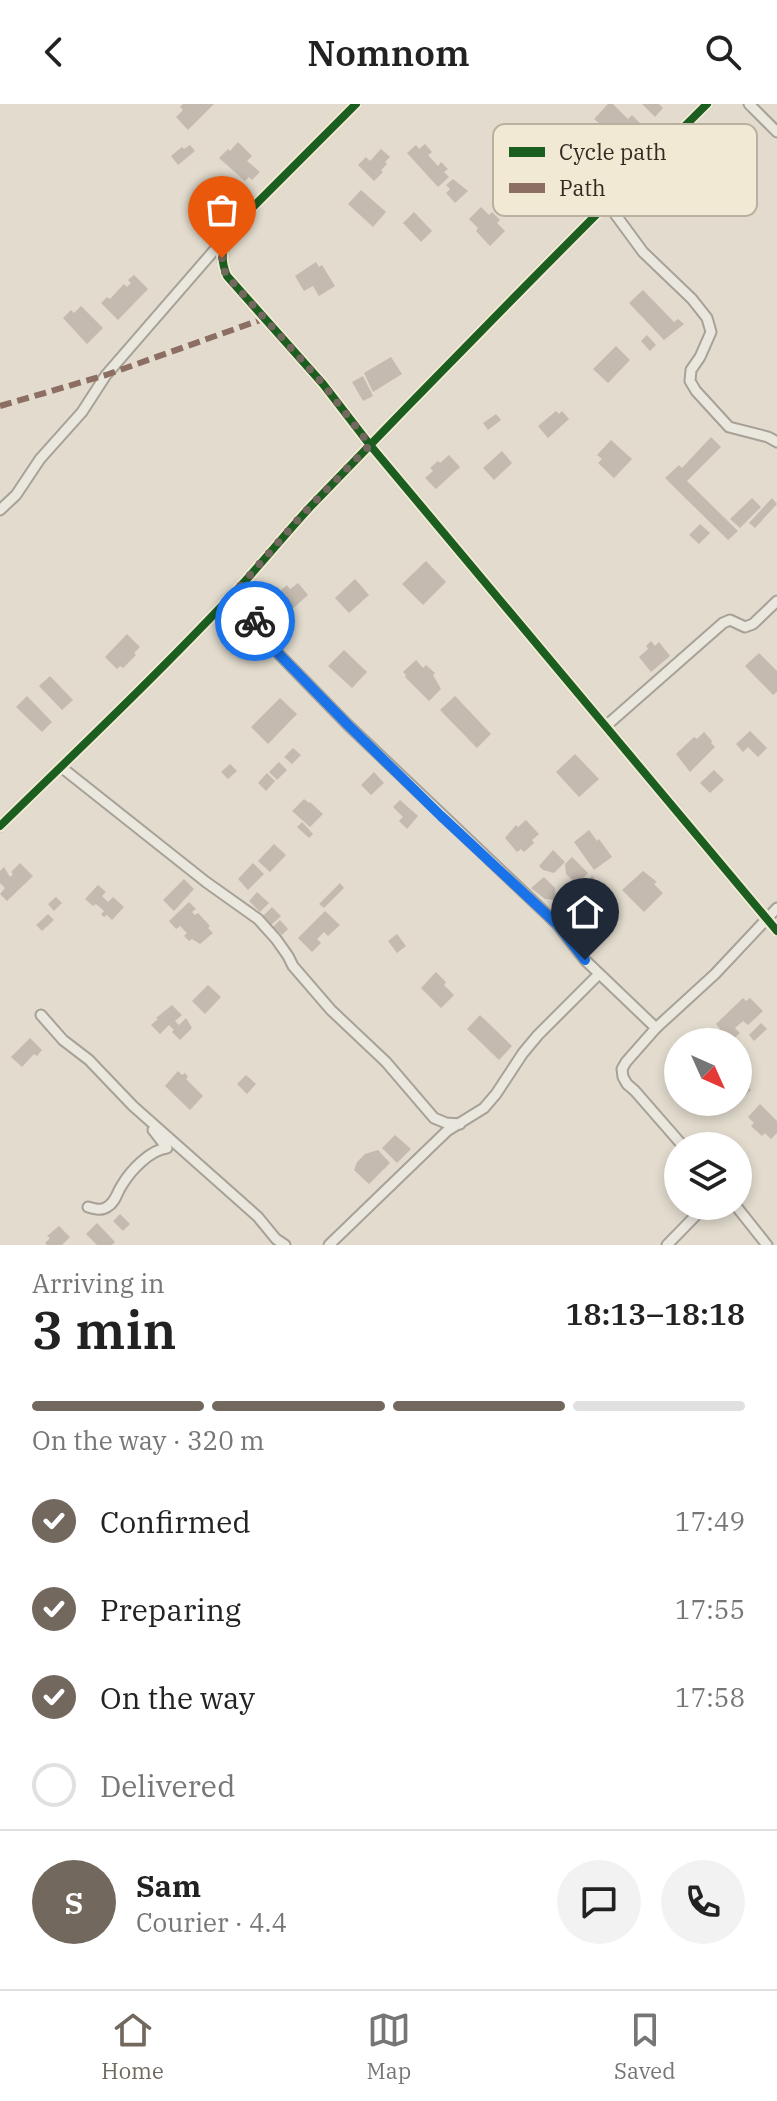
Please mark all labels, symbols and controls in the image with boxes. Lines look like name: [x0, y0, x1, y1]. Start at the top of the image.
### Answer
text: Nomnom: [307, 29, 470, 76]
icon: back: [32, 30, 76, 74]
icon: search: [701, 30, 745, 74]
legend: [493, 124, 757, 216]
text: Cycle path: [559, 137, 667, 166]
text: Path: [559, 173, 606, 202]
pin: [188, 176, 256, 258]
icon: bag: [200, 188, 244, 232]
courier: [215, 581, 295, 661]
icon: bike: [233, 599, 277, 643]
pin: [551, 878, 619, 960]
icon: home: [563, 890, 607, 934]
north arrow: [664, 1028, 752, 1116]
map controls: [664, 1028, 752, 1220]
button: layers: [664, 1132, 752, 1220]
text: Arriving in: [32, 1266, 165, 1300]
text: 18:13–18:18: [565, 1294, 745, 1333]
text: 3 min: [32, 1296, 177, 1363]
text: On the way · 320 m: [32, 1423, 265, 1457]
icon: check: [32, 1499, 76, 1543]
text: Confirmed: [100, 1502, 251, 1541]
text: 17:49: [675, 1504, 745, 1538]
icon: check: [32, 1587, 76, 1631]
text: Preparing: [100, 1590, 241, 1629]
text: 17:55: [675, 1592, 745, 1626]
icon: check: [32, 1675, 76, 1719]
text: On the way: [100, 1678, 255, 1717]
text: 17:58: [675, 1680, 745, 1714]
text: Delivered: [100, 1766, 235, 1805]
button: chat: [557, 1860, 641, 1944]
button: phone: [661, 1860, 745, 1944]
text: Sam: [136, 1866, 201, 1905]
text: S: [65, 1883, 83, 1922]
text: Courier · 4.4: [136, 1905, 287, 1939]
tab: Home: [101, 2008, 164, 2085]
tab: Map: [367, 2008, 411, 2085]
tab: Saved: [614, 2008, 676, 2085]

